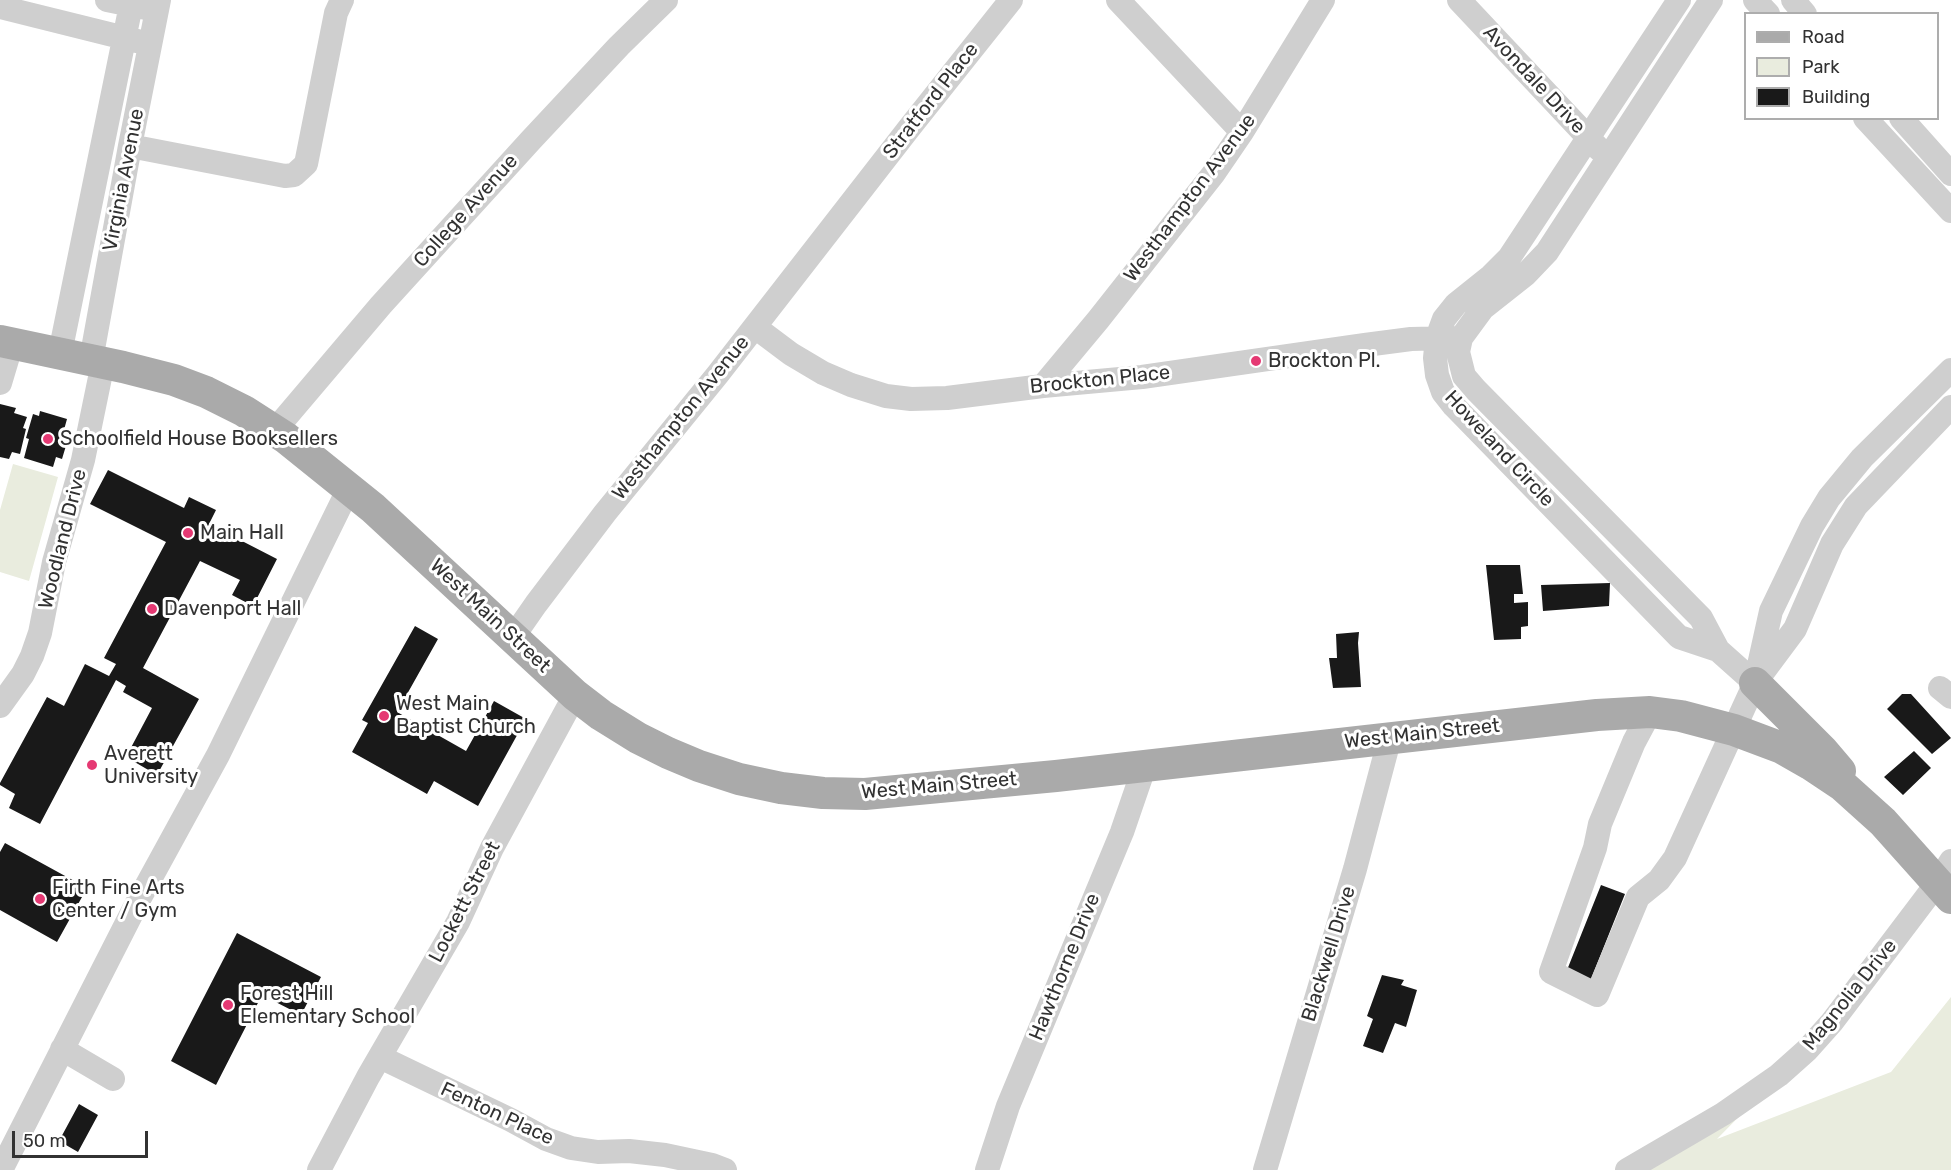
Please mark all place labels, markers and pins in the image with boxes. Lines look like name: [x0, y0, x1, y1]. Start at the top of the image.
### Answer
place label: Brockton Pl.: [1268, 349, 1381, 373]
marker: Brockton Pl.: [1249, 354, 1263, 368]
place label: Schoolfield House Booksellers: [60, 427, 338, 451]
marker: Schoolfield House Booksellers: [41, 432, 55, 446]
place label: Main Hall: [200, 521, 284, 545]
marker: Main Hall: [181, 526, 195, 540]
place label: Davenport Hall: [164, 597, 301, 621]
marker: Davenport Hall: [145, 602, 159, 616]
place label: West Main Baptist Church: [396, 692, 536, 739]
marker: West Main Baptist Church: [377, 709, 391, 723]
place label: Averett University: [104, 742, 198, 789]
marker: Averett University: [85, 758, 99, 772]
place label: Firth Fine Arts Center / Gym: [52, 876, 185, 923]
marker: Firth Fine Arts Center / Gym: [33, 892, 47, 906]
place label: Forest Hill Elementary School: [240, 982, 415, 1029]
marker: Forest Hill Elementary School: [221, 998, 235, 1012]

